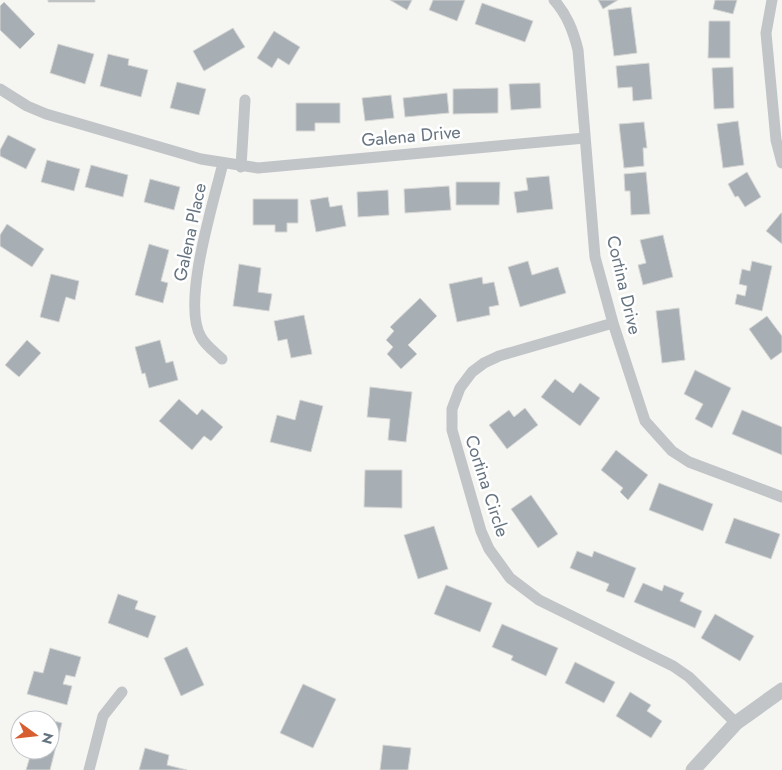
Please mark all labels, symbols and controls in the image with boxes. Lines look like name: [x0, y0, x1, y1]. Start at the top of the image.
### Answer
street label: Galena Drive: [360, 119, 462, 153]
street label: Galena Place: [167, 180, 213, 284]
street label: Cortina Drive: [600, 233, 648, 337]
street label: Cortina Circle: [458, 432, 516, 540]
north arrow: [10, 710, 60, 760]
text: N: [36, 730, 59, 746]

